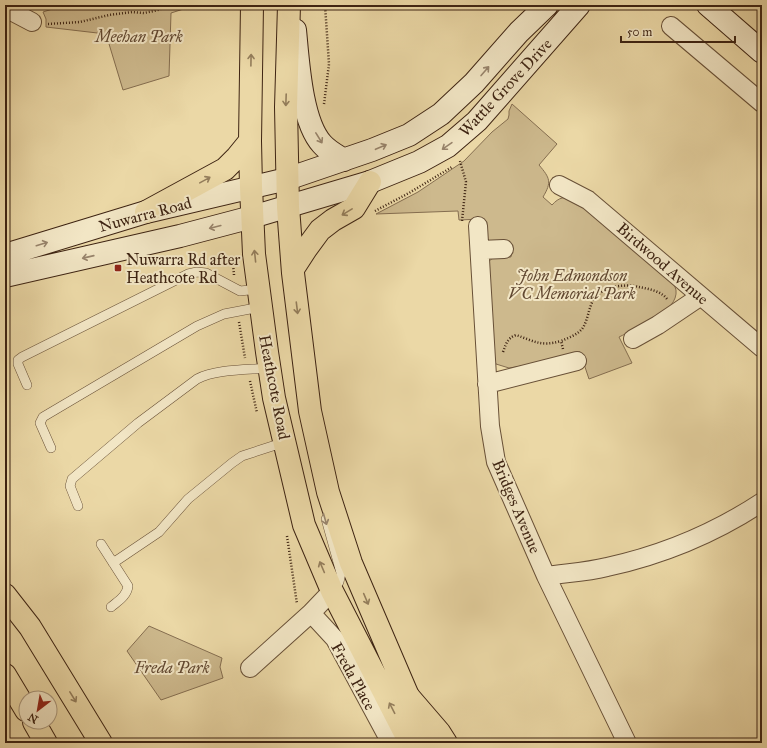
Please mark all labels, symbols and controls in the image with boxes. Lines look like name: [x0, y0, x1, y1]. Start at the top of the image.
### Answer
scale bar: [621, 18, 735, 44]
text: 50 m: [627, 25, 652, 39]
park label: Meehan Park: [93, 27, 183, 46]
street label: Wattle Grove Drive: [455, 34, 556, 140]
one-way arrow: [247, 54, 254, 67]
one-way arrow: [480, 66, 489, 77]
one-way arrow: [282, 93, 290, 106]
one-way arrow: [315, 132, 323, 144]
one-way arrow: [374, 142, 386, 150]
one-way arrow: [442, 142, 453, 150]
one-way arrow: [199, 176, 211, 184]
street label: Nuwarra Road: [97, 193, 194, 236]
one-way arrow: [342, 208, 353, 216]
street label: Birdwood Avenue: [613, 218, 713, 309]
one-way arrow: [208, 224, 221, 231]
one-way arrow: [36, 239, 48, 247]
place label: Nuwarra Rd after Heathcote Rd: [126, 250, 240, 287]
one-way arrow: [251, 250, 258, 263]
one-way arrow: [82, 253, 95, 261]
marker: Nuwarra Rd after Heathcote Rd: [113, 263, 123, 273]
park label: John Edmondson VC Memorial Park: [508, 266, 636, 303]
one-way arrow: [294, 301, 301, 314]
street label: Heathcote Road: [255, 333, 294, 441]
street label: Bridges Avenue: [487, 456, 545, 557]
one-way arrow: [322, 512, 329, 525]
one-way arrow: [318, 561, 325, 573]
one-way arrow: [363, 592, 371, 604]
street label: Freda Place: [327, 639, 380, 714]
park label: Freda Park: [133, 658, 210, 677]
north arrow: [18, 690, 58, 730]
one-way arrow: [70, 691, 78, 703]
one-way arrow: [388, 703, 395, 715]
text: N: [25, 710, 40, 726]

